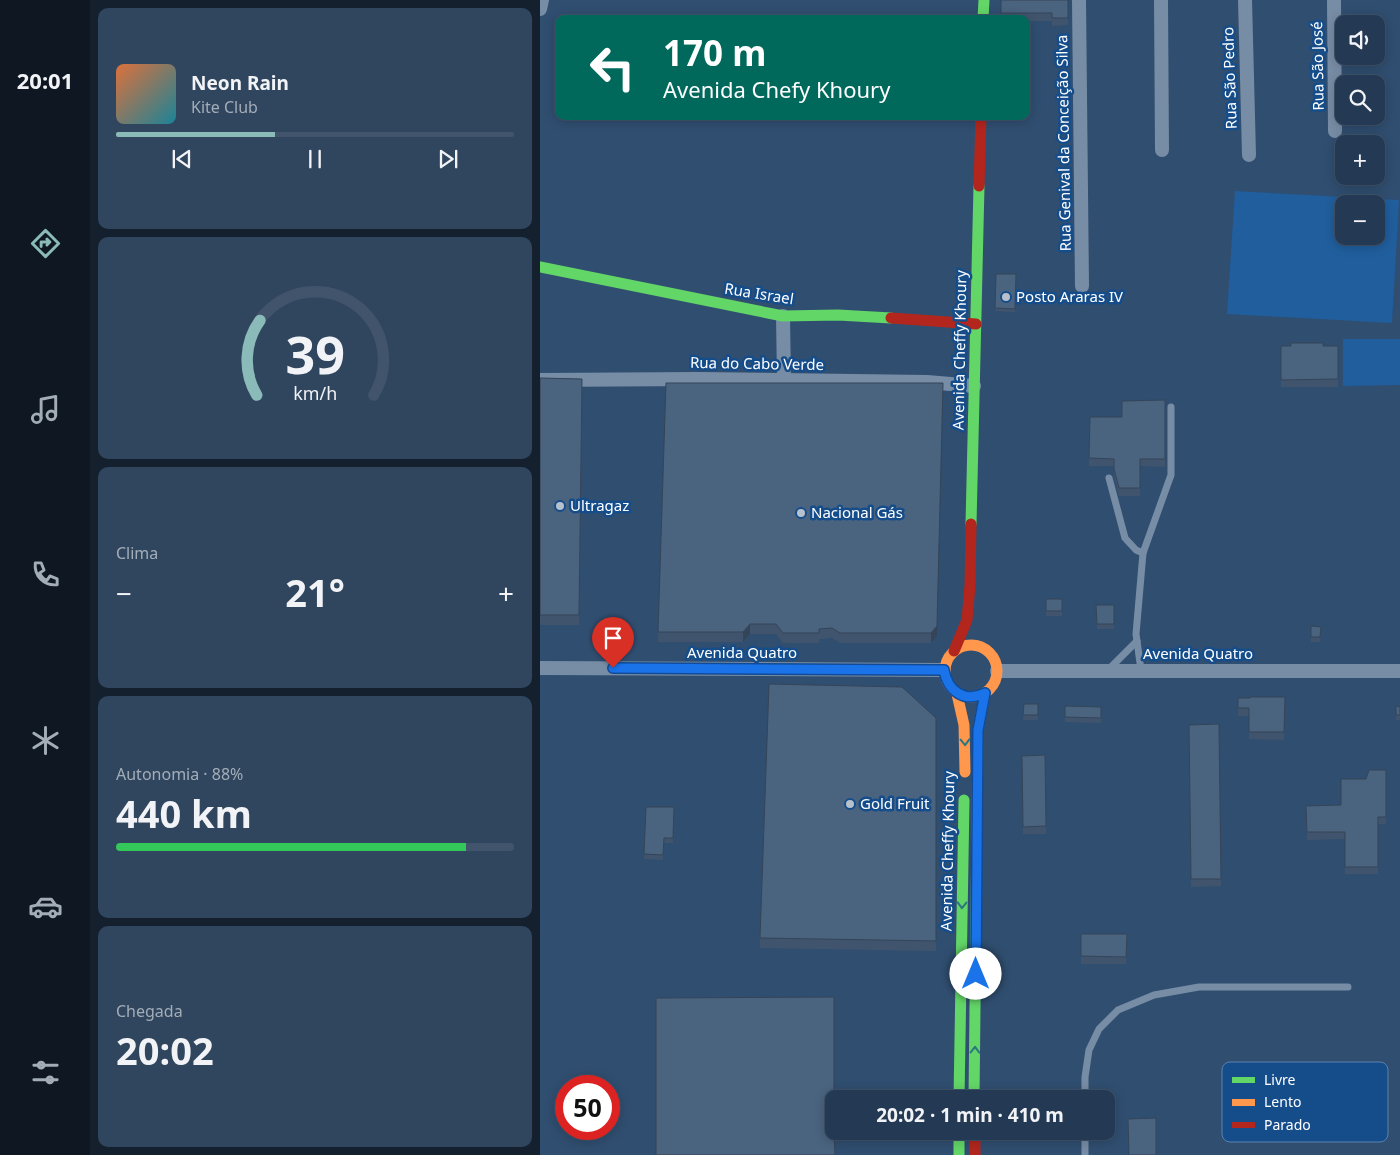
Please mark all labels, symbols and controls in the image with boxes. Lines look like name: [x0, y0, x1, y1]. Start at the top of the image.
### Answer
map controls: [1335, 15, 1385, 245]
button: sound: [1335, 15, 1385, 65]
street label: Rua São José: [1306, 21, 1328, 111]
street label: Rua São Pedro: [1217, 27, 1241, 129]
text: 170 m: [663, 29, 766, 76]
street label: Rua Genival da Conceição Silva: [1051, 34, 1075, 252]
icon: left: [580, 35, 645, 100]
text: 20:01: [17, 65, 73, 95]
text: Neon Rain: [191, 70, 289, 96]
text: Avenida Chefy Khoury: [663, 74, 890, 104]
button: search: [1335, 75, 1385, 125]
text: Kite Club: [191, 96, 258, 118]
button: +: [1335, 135, 1385, 185]
icon: previous: [168, 145, 196, 173]
icon: pause: [301, 145, 329, 173]
icon: next: [434, 145, 462, 173]
button: −: [1335, 195, 1385, 245]
icon: directions: [28, 226, 63, 261]
street label: Avenida Cheffy Khoury: [948, 269, 970, 430]
street label: Rua Israel: [723, 278, 795, 308]
place label: Posto Araras IV: [1016, 286, 1123, 306]
marker: Posto Araras IV: [1000, 291, 1012, 303]
text: 39: [285, 318, 345, 389]
street label: Rua do Cabo Verde: [690, 352, 824, 374]
text: km/h: [293, 381, 337, 405]
icon: music: [28, 392, 63, 427]
place label: Ultragaz: [570, 495, 629, 515]
marker: Ultragaz: [554, 500, 566, 512]
place label: Nacional Gás: [811, 502, 903, 522]
marker: Nacional Gás: [795, 507, 807, 519]
text: Clima: [116, 542, 158, 564]
icon: phone: [28, 557, 63, 592]
text: 21°: [285, 566, 345, 618]
text: −: [116, 574, 132, 612]
text: +: [498, 574, 514, 612]
pin: [592, 617, 634, 668]
icon: arrive: [599, 624, 627, 652]
street label: Avenida Quatro: [687, 642, 797, 662]
street label: Avenida Quatro: [1143, 643, 1253, 663]
icon: climate: [28, 723, 63, 758]
one-way arrow: [960, 738, 970, 746]
text: Autonomia · 88%: [116, 763, 243, 785]
street label: Avenida Cheffy Khoury: [936, 770, 958, 931]
text: 440 km: [116, 787, 252, 839]
place label: Gold Fruit: [860, 793, 930, 813]
marker: Gold Fruit: [844, 798, 856, 810]
icon: car: [28, 889, 63, 924]
one-way arrow: [957, 901, 967, 909]
position arrow: [949, 947, 1001, 999]
text: Chegada: [116, 1000, 183, 1022]
text: 20:02: [116, 1024, 214, 1076]
one-way arrow: [970, 1046, 980, 1054]
icon: filters: [28, 1055, 63, 1090]
legend: [1222, 1062, 1388, 1142]
text: Livre: [1264, 1070, 1296, 1089]
speed limit sign: 50: [555, 1075, 620, 1140]
text: Lento: [1264, 1092, 1301, 1111]
text: 20:02 · 1 min · 410 m: [876, 1102, 1064, 1128]
text: Parado: [1264, 1115, 1311, 1134]

